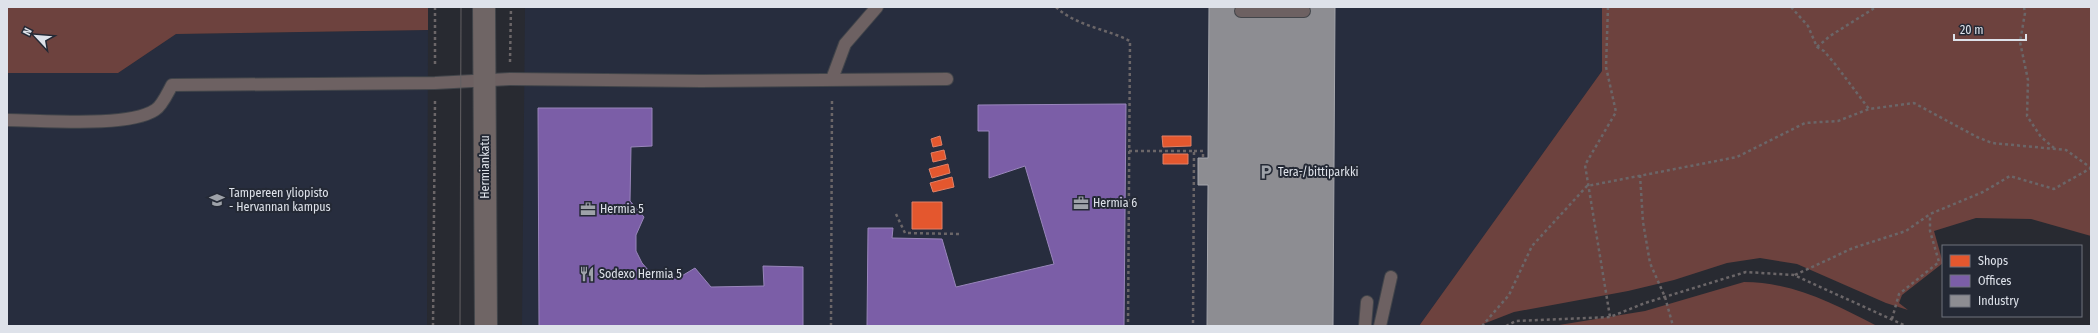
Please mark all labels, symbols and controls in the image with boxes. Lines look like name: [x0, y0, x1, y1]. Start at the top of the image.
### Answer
north arrow: [16, 16, 56, 56]
scale bar: [1954, 16, 2026, 42]
text: 20 m: [1960, 23, 1984, 37]
text: N: [20, 26, 35, 38]
street label: Hermiankatu: [478, 135, 492, 199]
parking icon: Tera-/bittiparkki: [1257, 163, 1275, 181]
place label: Tera-/bittiparkki: [1278, 165, 1359, 179]
place label: Tampereen yliopisto - Hervannan kampus: [229, 186, 331, 214]
school or university icon: Tampereen yliopisto - Hervannan kampus: [208, 191, 226, 209]
office icon: Hermia 6: [1072, 194, 1090, 212]
place label: Hermia 6: [1093, 196, 1137, 210]
office icon: Hermia 5: [579, 200, 597, 218]
place label: Hermia 5: [600, 202, 644, 216]
legend: [1942, 245, 2082, 317]
text: Shops: [1978, 254, 2008, 268]
restaurant icon: Sodexo Hermia 5: [578, 265, 596, 283]
place label: Sodexo Hermia 5: [599, 267, 682, 281]
text: Offices: [1978, 274, 2011, 288]
text: Industry: [1978, 294, 2019, 308]

